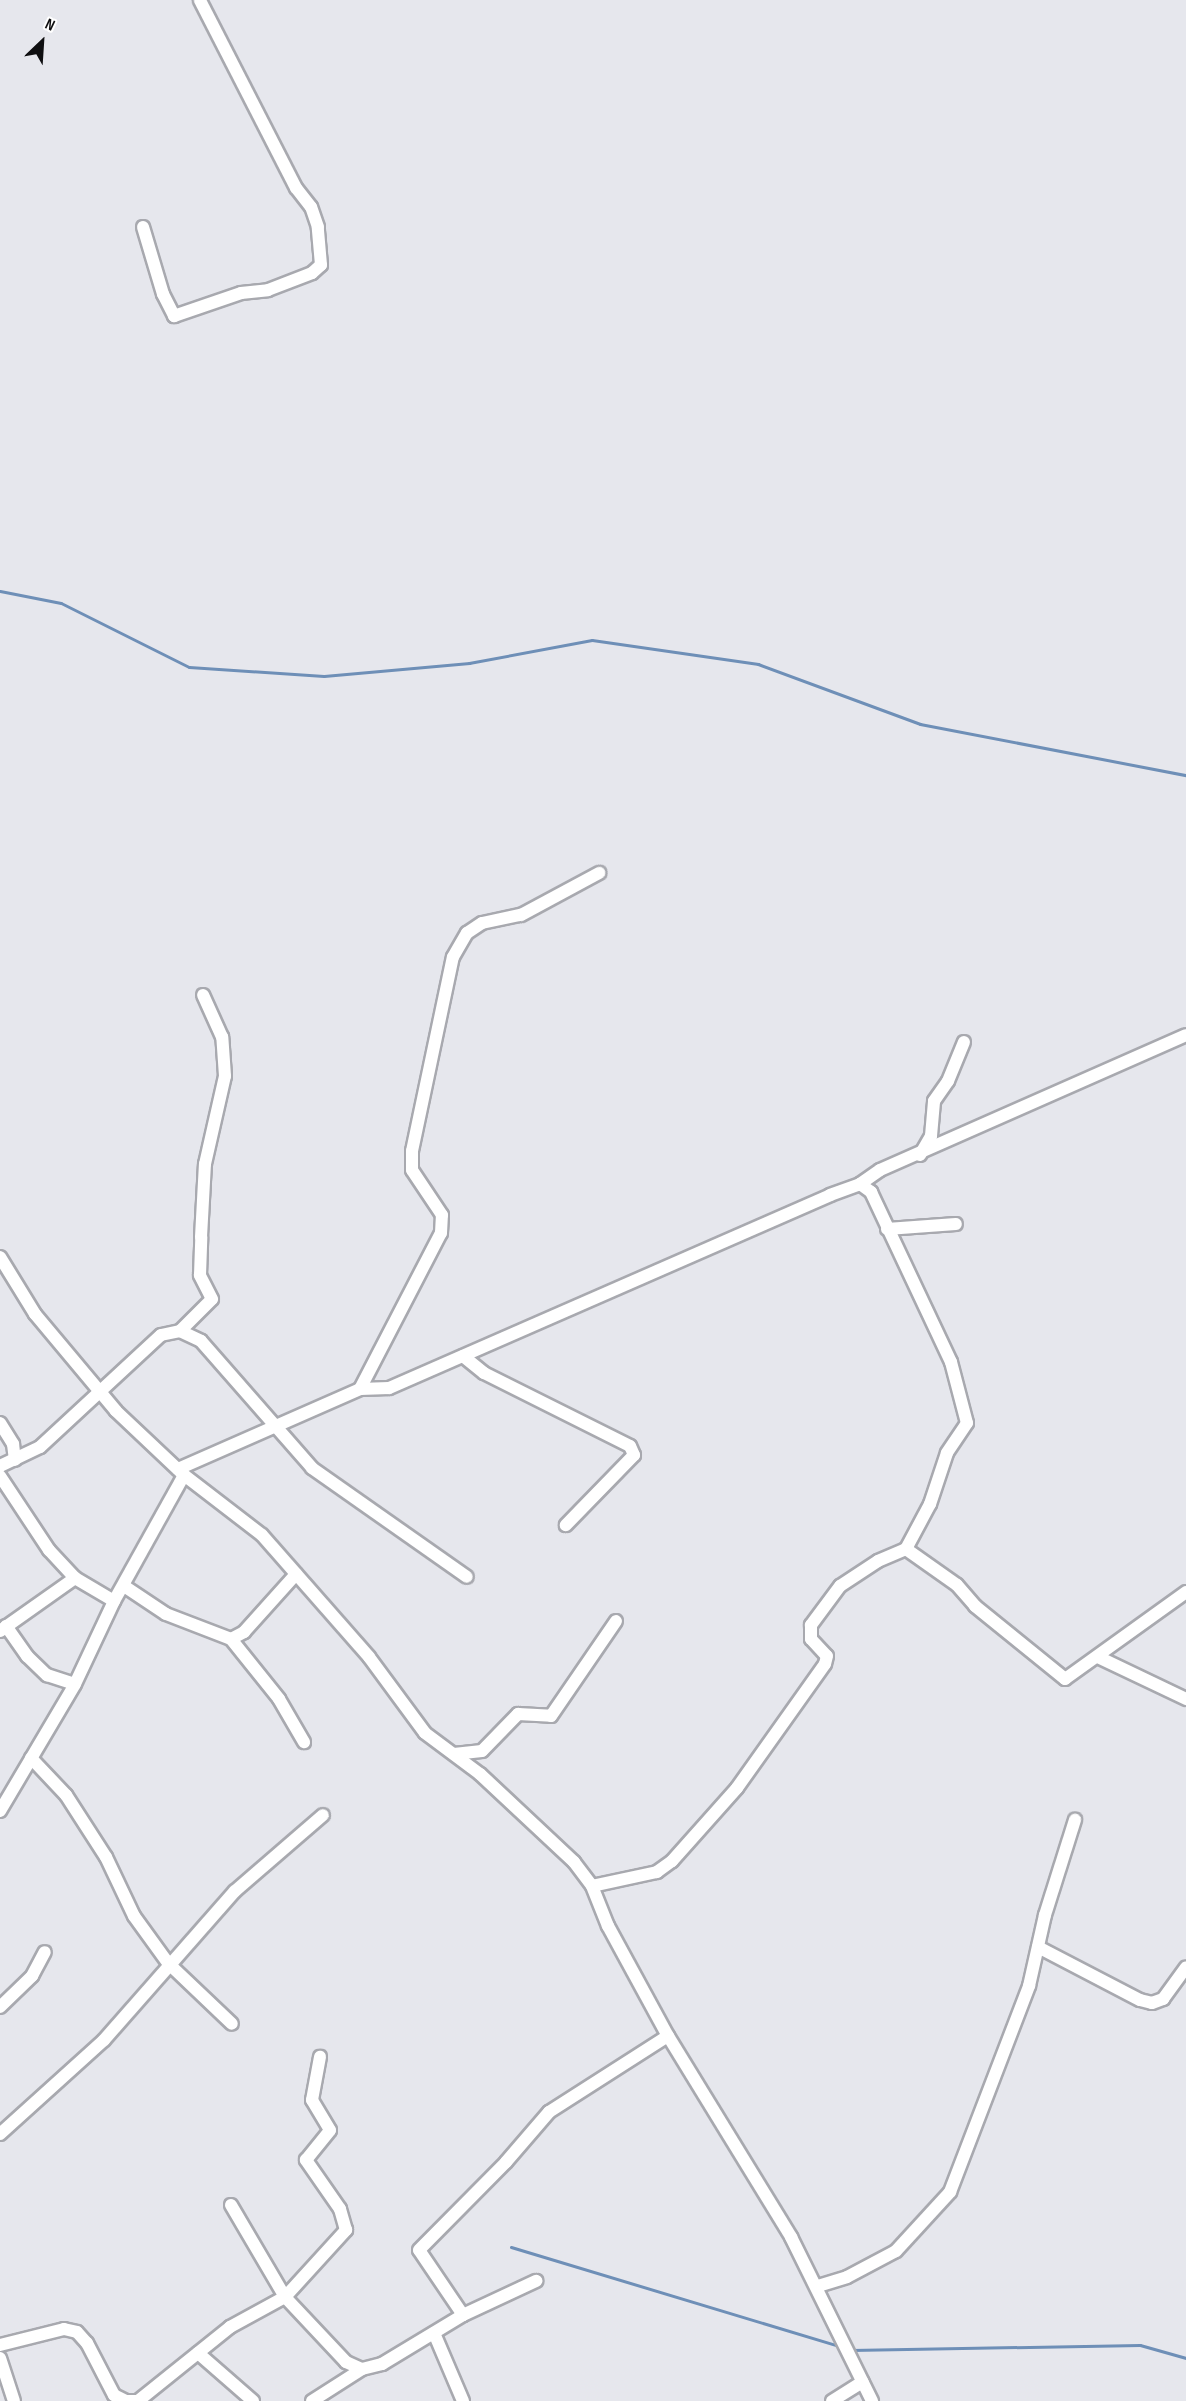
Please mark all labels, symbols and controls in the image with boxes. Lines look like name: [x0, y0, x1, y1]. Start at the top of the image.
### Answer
north arrow: [12, 12, 72, 72]
text: N: [42, 15, 58, 36]

